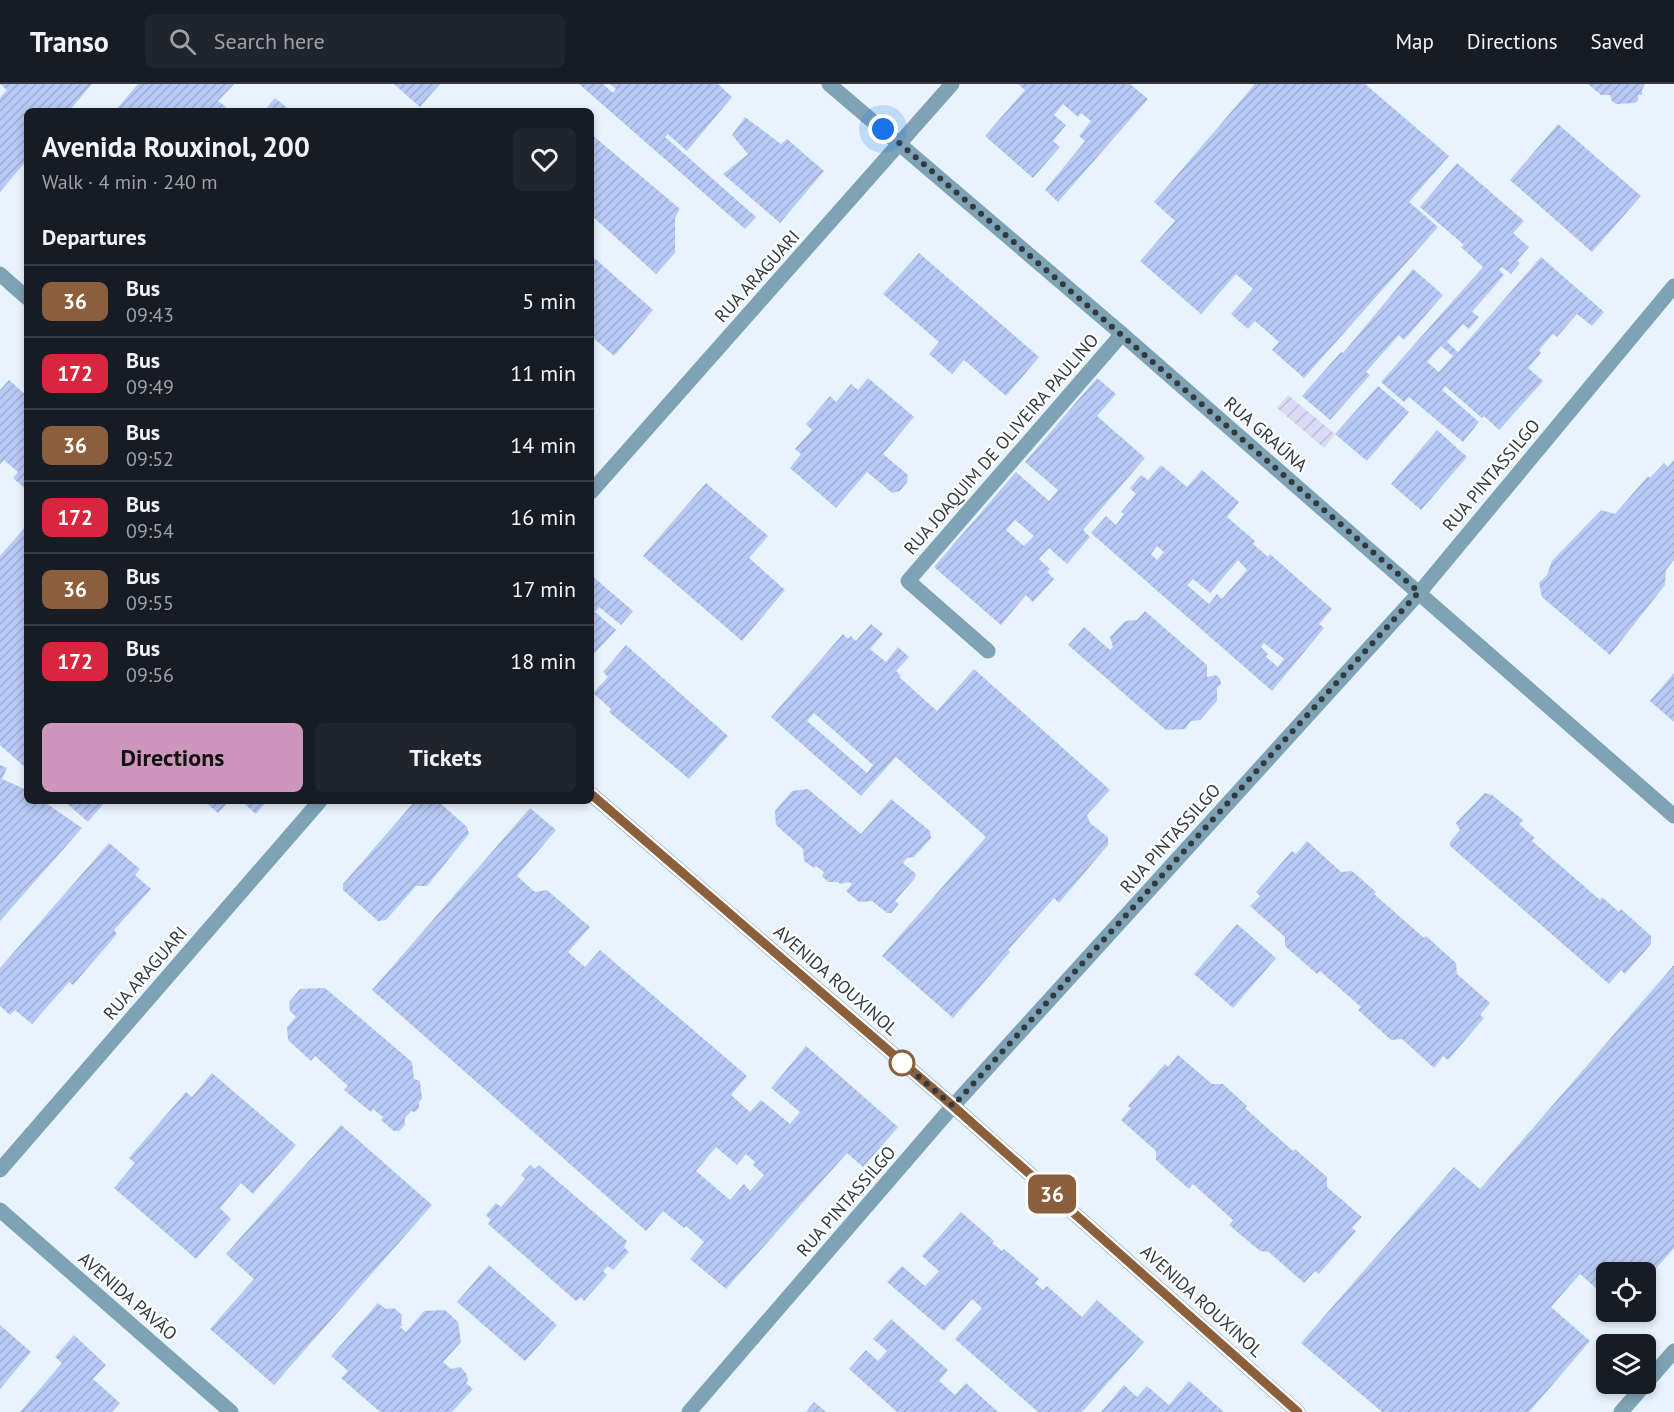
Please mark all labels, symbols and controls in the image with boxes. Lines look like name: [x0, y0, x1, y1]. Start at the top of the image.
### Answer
search box: [145, 14, 565, 68]
text: Transo: [30, 23, 109, 60]
icon: search: [166, 25, 199, 58]
text: Search here: [214, 27, 325, 55]
text: Map: [1395, 28, 1434, 55]
text: Directions: [1467, 28, 1558, 55]
text: Saved: [1591, 28, 1644, 55]
your location: [868, 114, 898, 144]
text: Avenida Rouxinol, 200: [42, 128, 310, 165]
button: heart: [513, 128, 576, 191]
text: Walk · 4 min · 240 m: [42, 169, 218, 195]
text: Departures: [42, 223, 146, 251]
street label: RUA ARAGUARI: [709, 225, 805, 327]
text: Bus: [126, 274, 160, 302]
text: 5 min: [522, 287, 576, 315]
text: 36: [63, 288, 87, 315]
text: 09:43: [126, 302, 174, 328]
street label: RUA JOAQUIM DE OLIVEIRA PAULINO: [899, 329, 1103, 559]
text: Bus: [126, 346, 160, 374]
text: 11 min: [510, 359, 576, 387]
text: 172: [57, 360, 93, 387]
text: 09:49: [126, 374, 174, 400]
street label: RUA GRAÚNA: [1220, 391, 1313, 477]
street label: RUA PINTASSILGO: [1437, 414, 1545, 536]
text: Bus: [126, 418, 160, 446]
text: 14 min: [510, 431, 576, 459]
text: 36: [63, 432, 87, 459]
text: 09:52: [126, 446, 174, 472]
text: Bus: [126, 490, 160, 518]
text: 16 min: [510, 503, 576, 531]
text: 172: [57, 504, 93, 531]
text: 09:54: [126, 518, 174, 544]
text: Bus: [126, 562, 160, 590]
text: 17 min: [512, 575, 576, 603]
text: 36: [63, 576, 87, 603]
text: 09:55: [126, 590, 174, 616]
text: Bus: [126, 634, 160, 662]
text: 18 min: [510, 647, 576, 675]
text: 172: [57, 648, 93, 675]
text: 09:56: [126, 662, 174, 688]
button: Directions: [42, 723, 303, 792]
button: Tickets: [315, 723, 576, 792]
street label: RUA PINTASSILGO: [1115, 778, 1225, 898]
street label: AVENIDA ROUXINOL: [769, 920, 903, 1040]
street label: RUA ARAGUARI: [98, 921, 192, 1025]
unlabelled marker: [889, 1050, 915, 1076]
street label: RUA PINTASSILGO: [792, 1141, 900, 1261]
line badge: 36: [1025, 1174, 1079, 1214]
text: 36: [1040, 1181, 1064, 1208]
street label: AVENIDA ROUXINOL: [1136, 1240, 1268, 1362]
street label: AVENIDA PAVÃO: [74, 1247, 182, 1345]
map controls: [1596, 1262, 1656, 1394]
button: locate: [1596, 1262, 1656, 1322]
button: layers: [1596, 1334, 1656, 1394]

